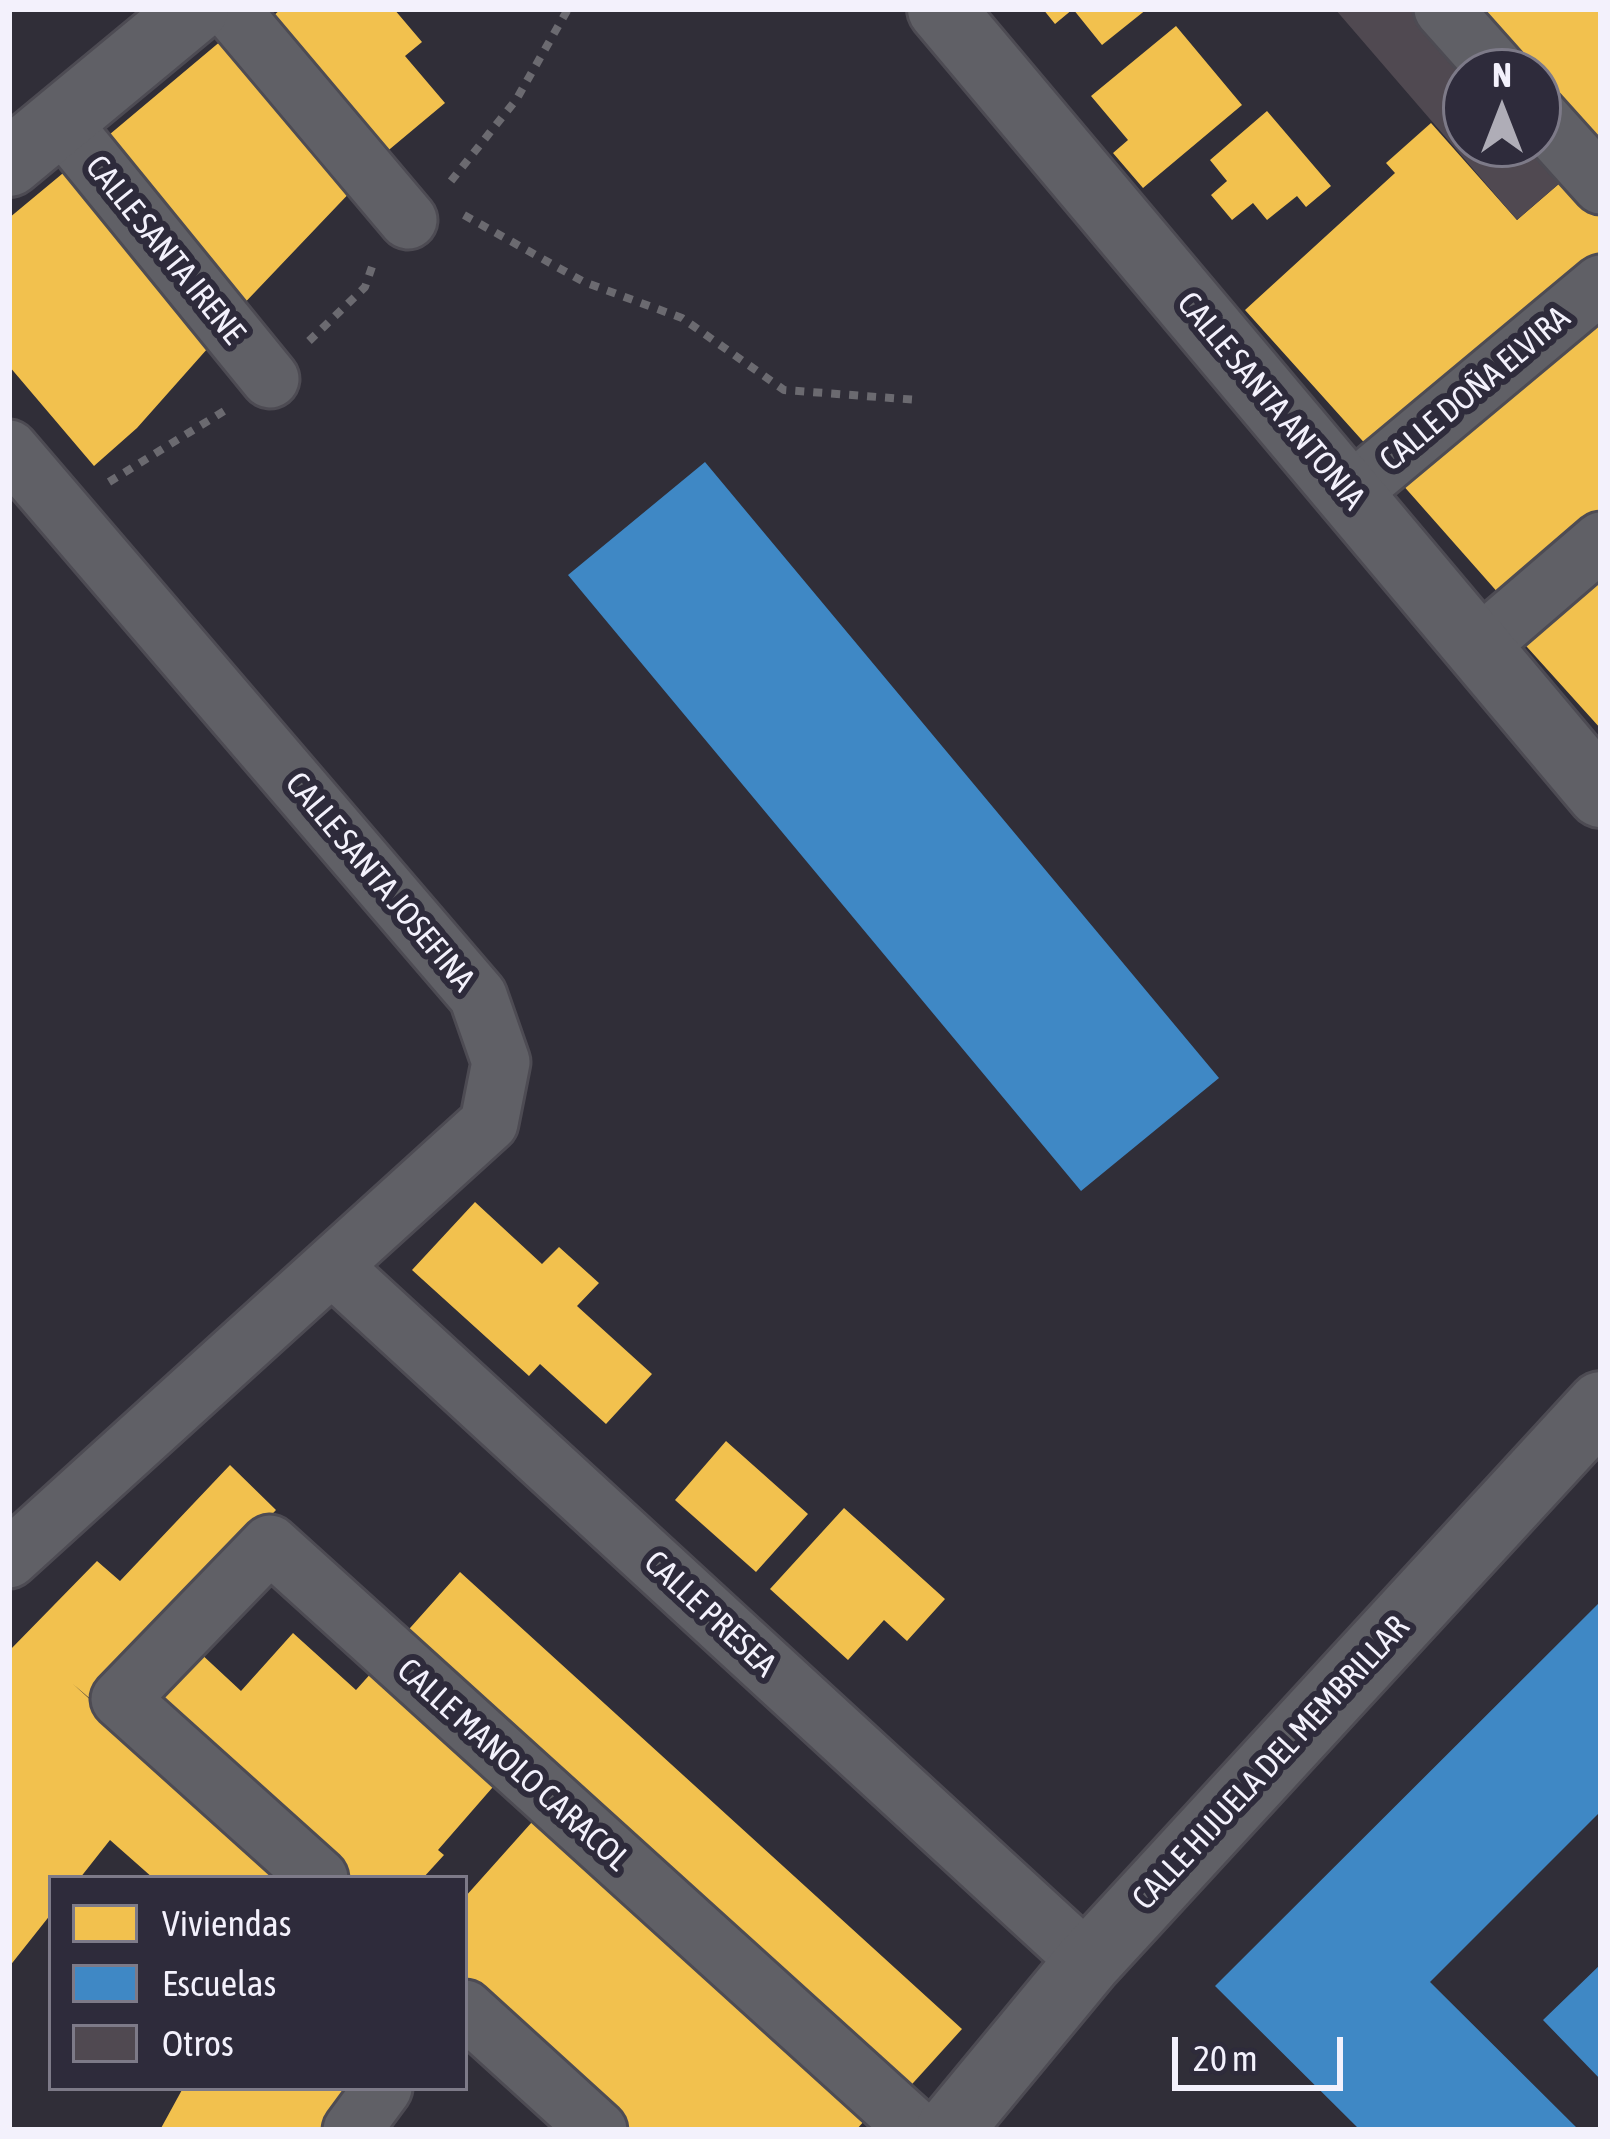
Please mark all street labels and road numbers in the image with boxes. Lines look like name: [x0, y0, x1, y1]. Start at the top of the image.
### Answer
street label: CALLE SANTA IRENE: [77, 148, 253, 352]
street label: CALLE SANTA ANTONIA: [1169, 284, 1373, 518]
street label: CALLE DOÑA ELVIRA: [1372, 298, 1578, 480]
street label: CALLE SANTA JOSEFINA: [277, 764, 483, 1000]
street label: CALLE PRESEA: [636, 1543, 784, 1685]
street label: CALLE HIJUELA DEL MEMBRILLAR: [1124, 1608, 1418, 1918]
street label: CALLE MANOLO CARACOL: [389, 1651, 637, 1879]

